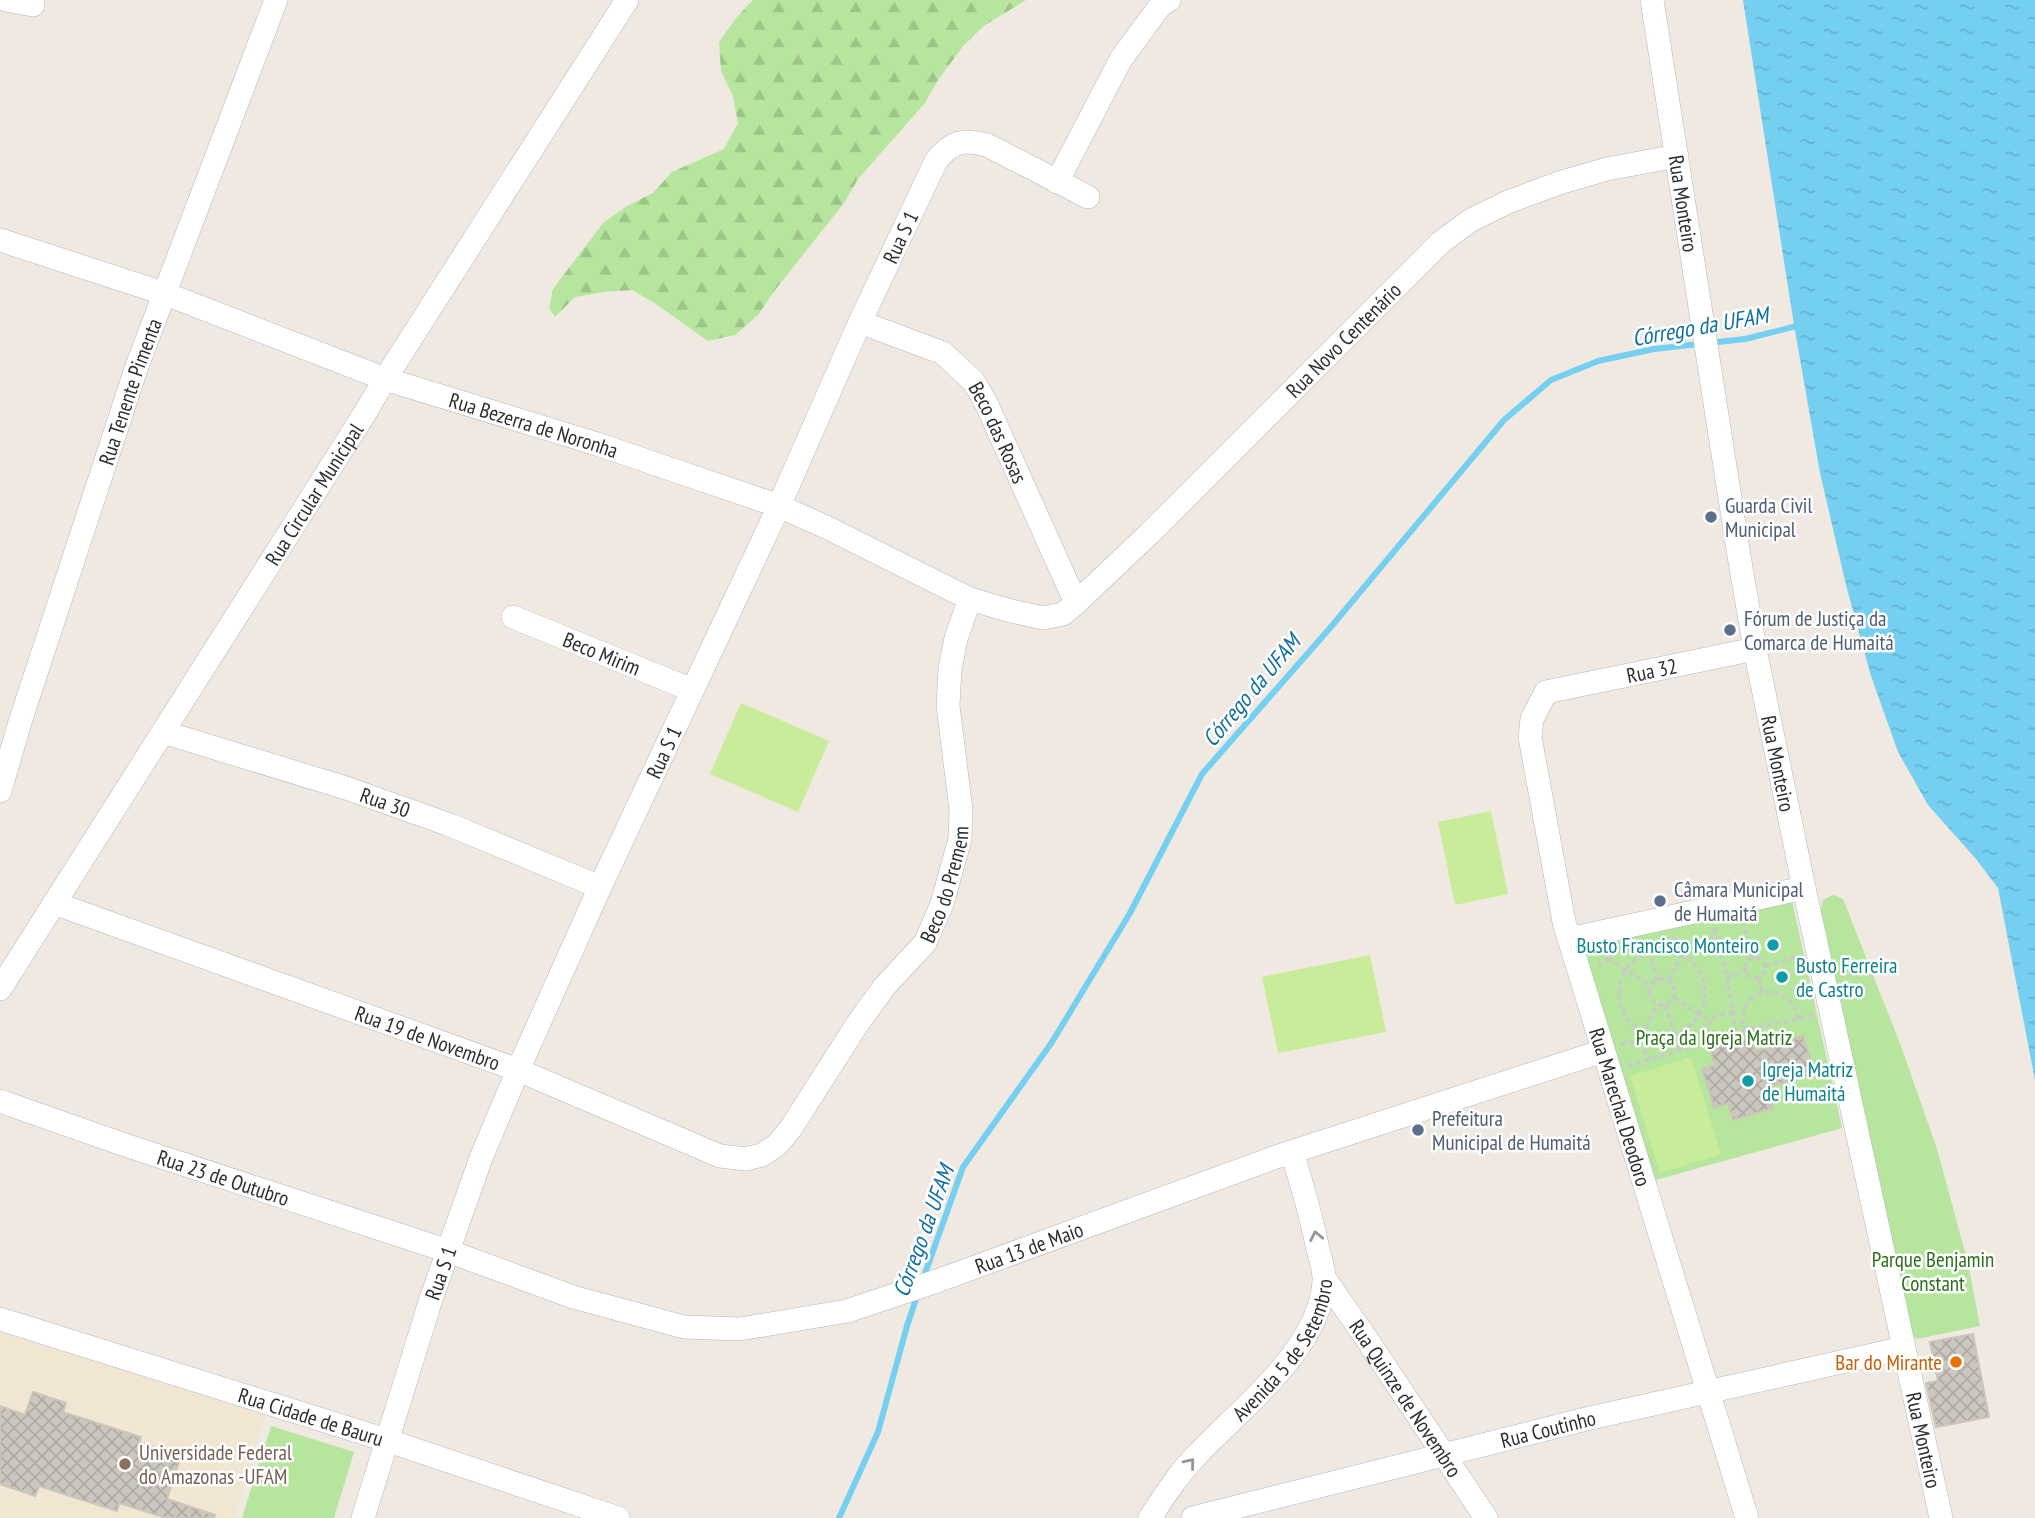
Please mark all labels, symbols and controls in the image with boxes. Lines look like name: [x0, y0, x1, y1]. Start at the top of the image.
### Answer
street label: Rua Monteiro: [1663, 153, 1705, 254]
street label: Rua S 1: [876, 206, 924, 268]
street label: Rua Novo Centenário: [1280, 276, 1407, 403]
water label: Córrego da UFAM: [1630, 299, 1774, 352]
street label: Rua Tenente Pimenta: [92, 314, 167, 468]
street label: Beco das Rosas: [963, 377, 1034, 487]
street label: Rua Bezerra de Noronha: [446, 386, 622, 464]
street label: Rua Circular Municipal: [259, 418, 369, 570]
place label: Guarda Civil Municipal: [1725, 492, 1812, 543]
marker: Guarda Civil Municipal: [1703, 509, 1719, 525]
place label: Fórum de Justiça da Comarca de Humaitá: [1744, 605, 1894, 656]
marker: Fórum de Justiça da Comarca de Humaitá: [1722, 622, 1738, 638]
street label: Beco Mirim: [559, 625, 645, 681]
water label: Córrego da UFAM: [1196, 625, 1308, 752]
street label: Rua 32: [1624, 652, 1679, 689]
street label: Rua Monteiro: [1755, 713, 1801, 814]
street label: Rua S 1: [639, 721, 687, 783]
street label: Rua 30: [357, 781, 414, 823]
street label: Beco do Premem: [913, 825, 974, 947]
place label: Câmara Municipal de Humaitá: [1674, 876, 1804, 927]
marker: Câmara Municipal de Humaitá: [1652, 893, 1668, 909]
place label: Busto Francisco Monteiro: [1577, 932, 1759, 959]
marker: Busto Francisco Monteiro: [1765, 937, 1781, 953]
place label: Busto Ferreira de Castro: [1796, 952, 1897, 1003]
marker: Busto Ferreira de Castro: [1774, 969, 1790, 985]
street label: Rua 19 de Novembro: [351, 999, 504, 1076]
park label: Praça da Igreja Matriz: [1636, 1024, 1792, 1051]
street label: Rua Marechal Deodoro: [1583, 1025, 1657, 1189]
place label: Igreja Matriz de Humaitá: [1762, 1056, 1853, 1107]
marker: Igreja Matriz de Humaitá: [1740, 1073, 1756, 1089]
place label: Prefeitura Municipal de Humaitá: [1432, 1105, 1591, 1156]
marker: Prefeitura Municipal de Humaitá: [1410, 1122, 1426, 1138]
street label: Rua 23 de Outubro: [154, 1143, 293, 1211]
water label: Córrego da UFAM: [886, 1158, 961, 1301]
street label: Rua 13 de Maio: [971, 1215, 1087, 1279]
one-way arrow: [1309, 1230, 1324, 1242]
street label: Rua S 1: [418, 1242, 462, 1303]
park label: Parque Benjamin Constant: [1872, 1246, 1994, 1297]
street label: Avenida 5 de Setembro: [1226, 1278, 1338, 1426]
street label: Rua Quinze de Novembro: [1344, 1314, 1468, 1482]
place label: Bar do Mirante: [1835, 1349, 1942, 1376]
marker: Bar do Mirante: [1948, 1354, 1964, 1370]
street label: Rua Cidade de Bauru: [235, 1381, 387, 1452]
street label: Rua Monteiro: [1900, 1389, 1948, 1490]
street label: Rua Coutinho: [1497, 1404, 1598, 1454]
place label: Universidade Federal do Amazonas -UFAM: [139, 1439, 292, 1490]
marker: Universidade Federal do Amazonas -UFAM: [117, 1456, 133, 1472]
one-way arrow: [1182, 1458, 1194, 1471]

